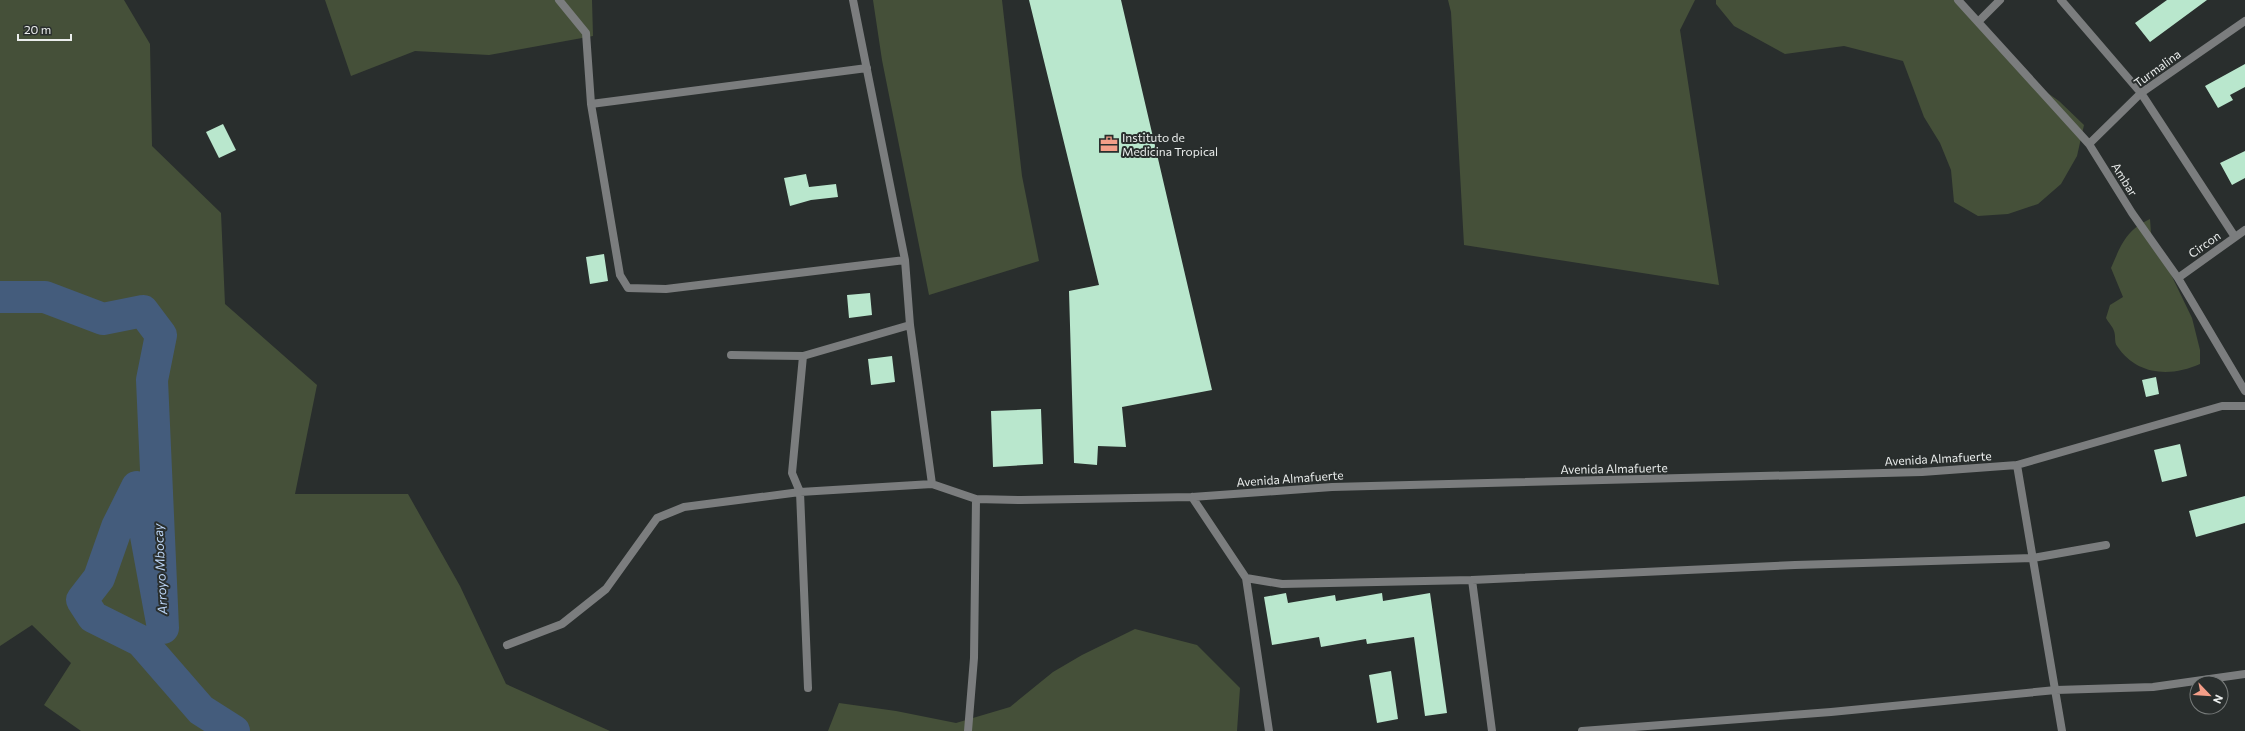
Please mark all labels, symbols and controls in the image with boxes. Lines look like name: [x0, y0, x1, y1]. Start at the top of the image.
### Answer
scale bar: [18, 16, 71, 42]
text: 20 m: [24, 22, 51, 36]
street label: Turmalina: [2131, 46, 2183, 90]
place label: Instituto de Medicina Tropical: [1122, 130, 1218, 158]
office icon: Instituto de Medicina Tropical: [1099, 134, 1119, 154]
street label: Ambar: [2109, 160, 2141, 199]
street label: Circon: [2185, 228, 2223, 260]
street label: Avenida Almafuerte: [1884, 448, 1992, 468]
street label: Avenida Almafuerte: [1560, 460, 1668, 476]
street label: Avenida Almafuerte: [1236, 467, 1344, 489]
water label: Arroyo Mbocay: [150, 522, 170, 616]
north arrow: [2189, 675, 2229, 715]
text: N: [2211, 693, 2226, 706]

